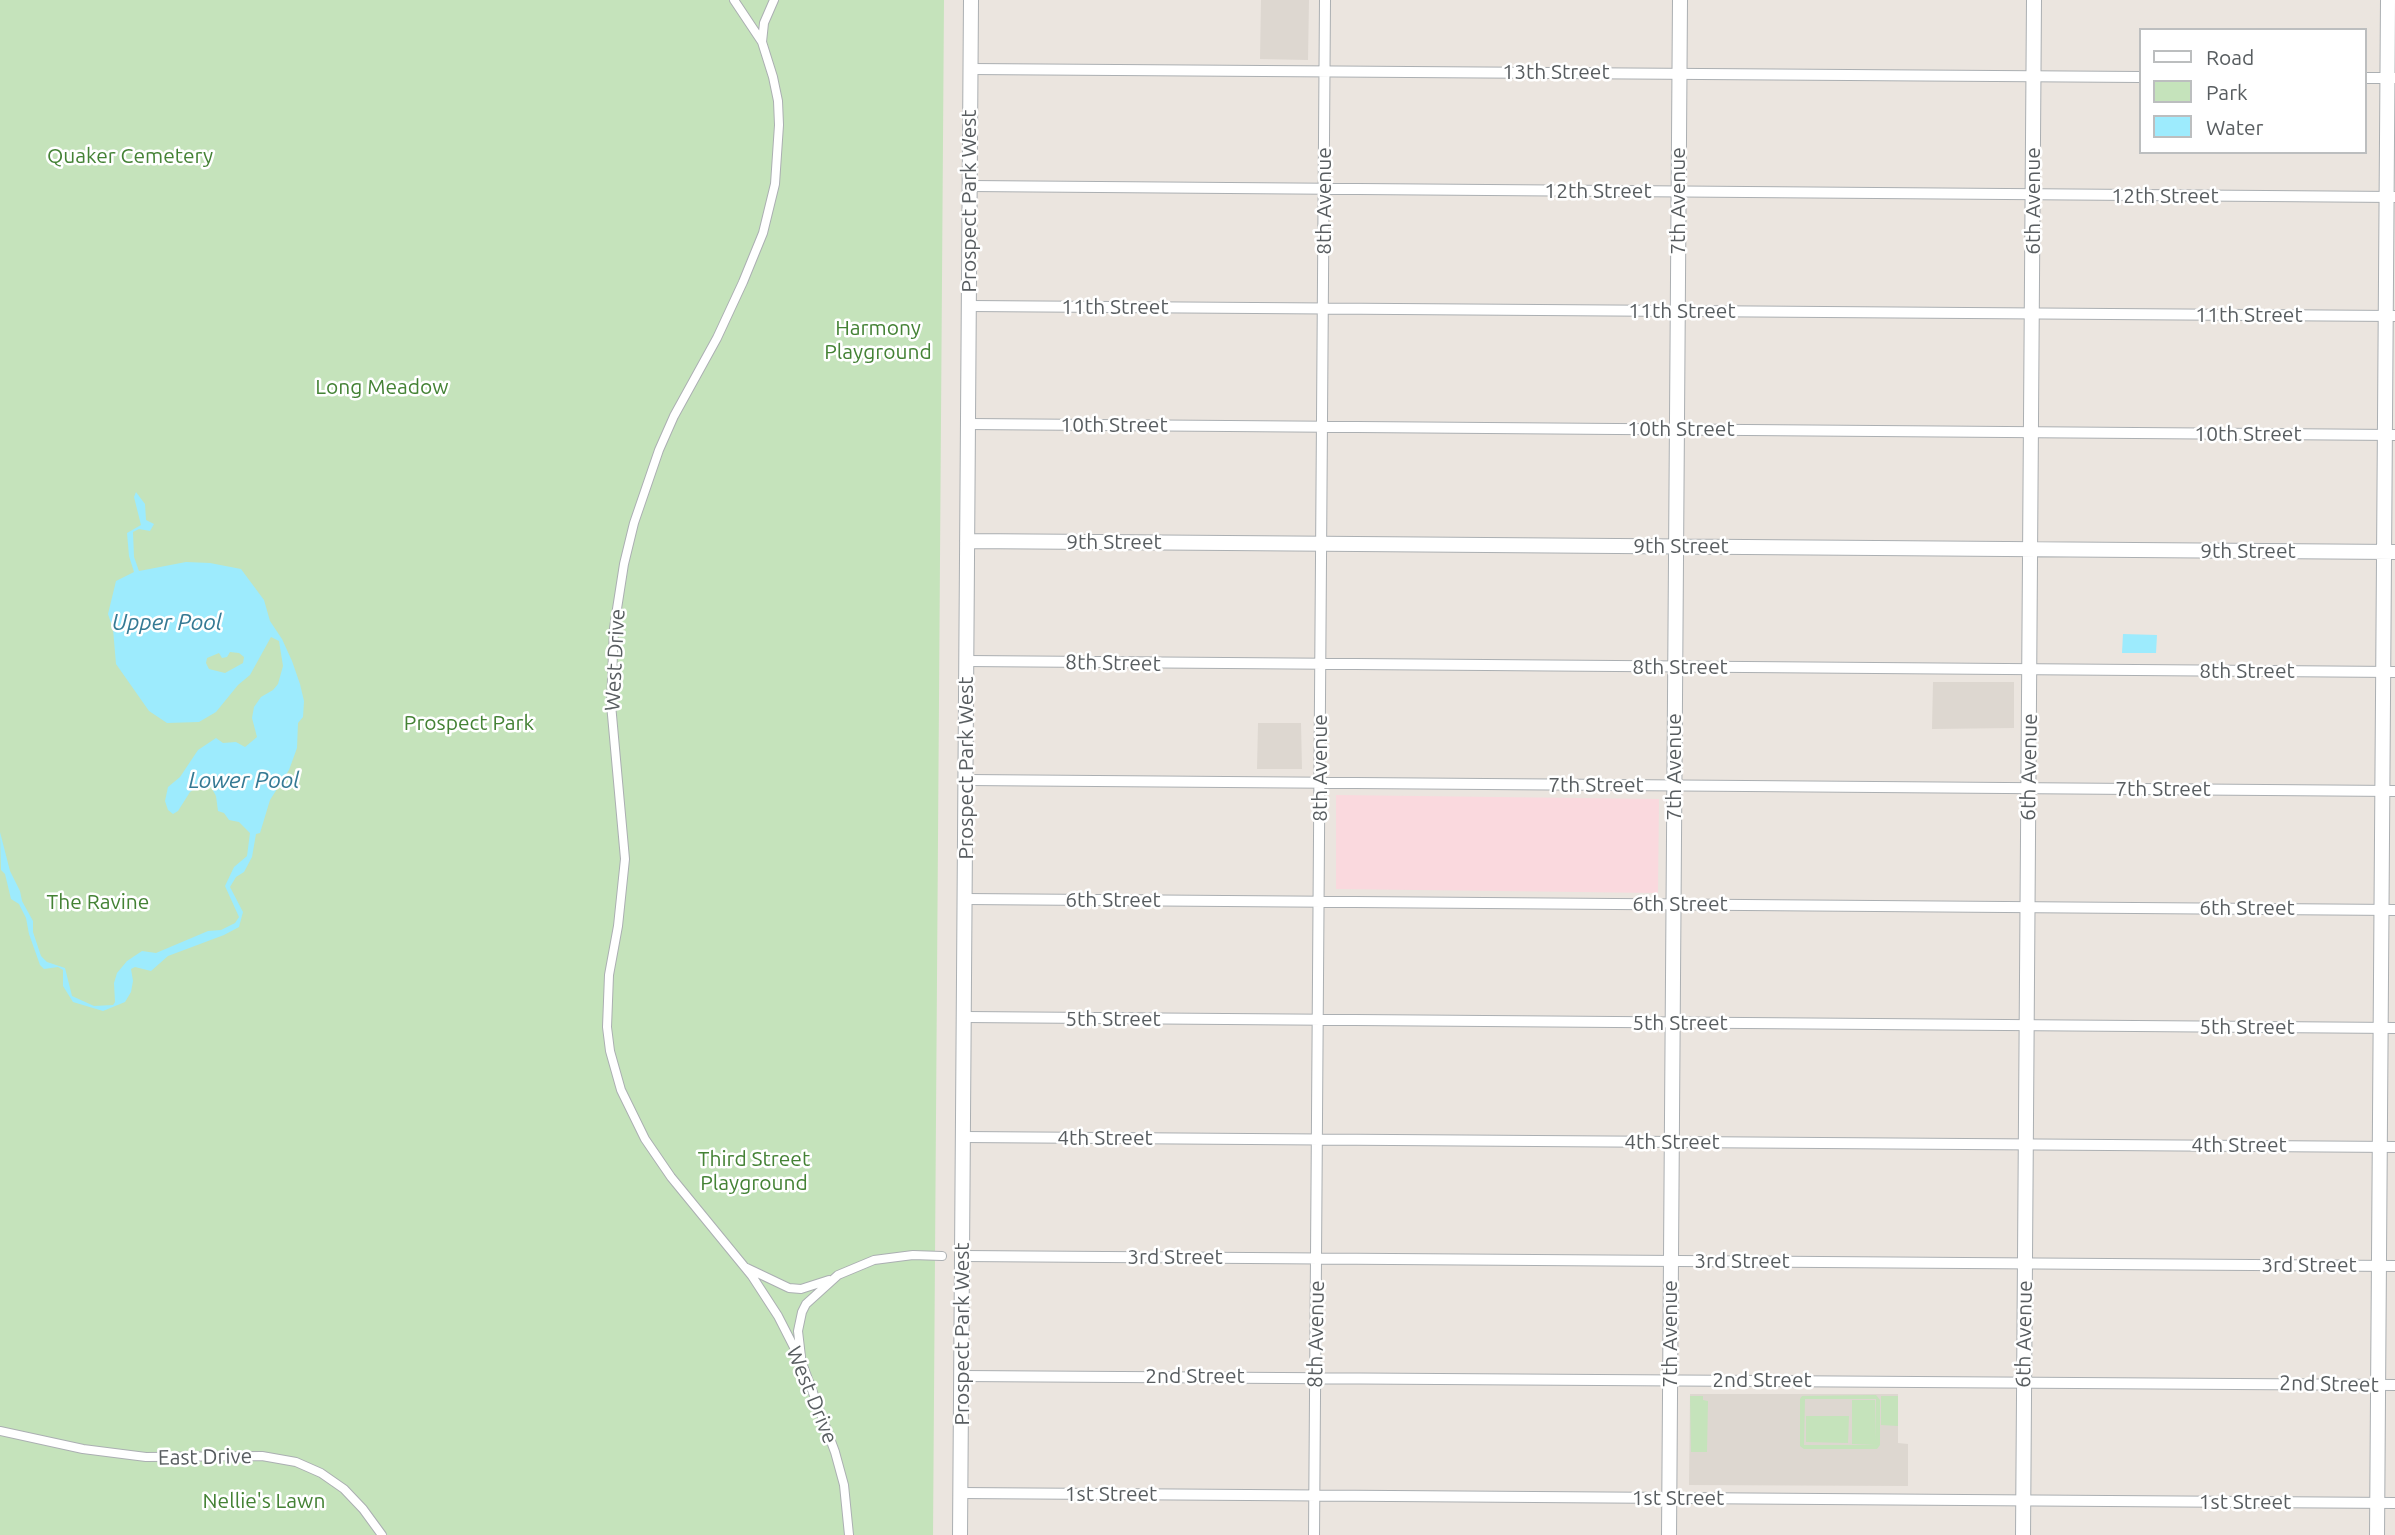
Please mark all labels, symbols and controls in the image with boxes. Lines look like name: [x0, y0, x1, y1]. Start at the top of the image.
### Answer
legend: [2140, 28, 2367, 154]
text: Road: [2206, 45, 2254, 69]
street label: 13th Street: [1502, 59, 1610, 85]
text: Park: [2206, 80, 2248, 104]
street label: Prospect Park West: [956, 109, 982, 293]
text: Water: [2206, 115, 2264, 139]
park label: Quaker Cemetery: [47, 143, 213, 169]
street label: 8th Avenue: [1311, 147, 1337, 255]
street label: 7th Avenue: [1665, 147, 1691, 255]
street label: 6th Avenue: [2020, 147, 2046, 255]
street label: 12th Street: [1544, 178, 1652, 204]
street label: 12th Street: [2111, 183, 2219, 209]
street label: 11th Street: [1061, 294, 1169, 320]
street label: 11th Street: [1628, 298, 1736, 324]
street label: 11th Street: [2195, 302, 2303, 328]
park label: Harmony Playground: [824, 315, 932, 365]
park label: Long Meadow: [315, 374, 449, 400]
street label: 10th Street: [1060, 412, 1168, 438]
street label: 10th Street: [1627, 416, 1735, 442]
street label: 10th Street: [2194, 421, 2302, 447]
street label: 9th Street: [1066, 529, 1162, 555]
street label: 9th Street: [1633, 533, 1729, 559]
street label: 9th Street: [2200, 538, 2296, 564]
water label: Upper Pool: [112, 608, 222, 636]
street label: West Drive: [600, 608, 630, 712]
street label: 8th Street: [1065, 650, 1161, 676]
street label: 8th Street: [1632, 654, 1728, 680]
street label: 8th Street: [2199, 658, 2295, 684]
street label: Prospect Park West: [953, 676, 979, 860]
park label: Prospect Park: [404, 710, 534, 736]
street label: 7th Avenue: [1661, 713, 1687, 821]
street label: 6th Avenue: [2015, 713, 2043, 821]
street label: 8th Avenue: [1307, 714, 1333, 822]
water label: Lower Pool: [188, 766, 300, 794]
street label: 7th Street: [1548, 772, 1644, 798]
street label: 7th Street: [2115, 776, 2211, 802]
street label: 6th Street: [1065, 887, 1161, 913]
park label: The Ravine: [47, 889, 149, 915]
street label: 6th Street: [1632, 891, 1728, 917]
street label: 6th Street: [2199, 895, 2295, 921]
street label: 5th Street: [1065, 1006, 1161, 1032]
street label: 5th Street: [1632, 1010, 1728, 1036]
street label: 5th Street: [2199, 1014, 2295, 1040]
street label: 4th Street: [1057, 1125, 1153, 1151]
street label: 4th Street: [1624, 1129, 1720, 1155]
street label: 4th Street: [2191, 1132, 2287, 1158]
park label: Third Street Playground: [698, 1146, 810, 1196]
street label: Prospect Park West: [949, 1242, 975, 1426]
street label: 3rd Street: [1127, 1244, 1223, 1270]
street label: 3rd Street: [1694, 1248, 1790, 1274]
street label: 3rd Street: [2261, 1252, 2357, 1278]
street label: 8th Avenue: [1302, 1280, 1330, 1388]
street label: 7th Avenue: [1657, 1280, 1683, 1388]
street label: 6th Avenue: [2010, 1280, 2038, 1388]
street label: West Drive: [781, 1343, 843, 1447]
street label: 2nd Street: [1145, 1363, 1245, 1389]
street label: 2nd Street: [1712, 1367, 1812, 1393]
street label: 2nd Street: [2279, 1371, 2379, 1397]
street label: East Drive: [158, 1444, 252, 1470]
street label: 1st Street: [1065, 1481, 1157, 1507]
street label: 1st Street: [1632, 1485, 1724, 1511]
park label: Nellie's Lawn: [203, 1488, 325, 1514]
street label: 1st Street: [2199, 1489, 2291, 1515]

